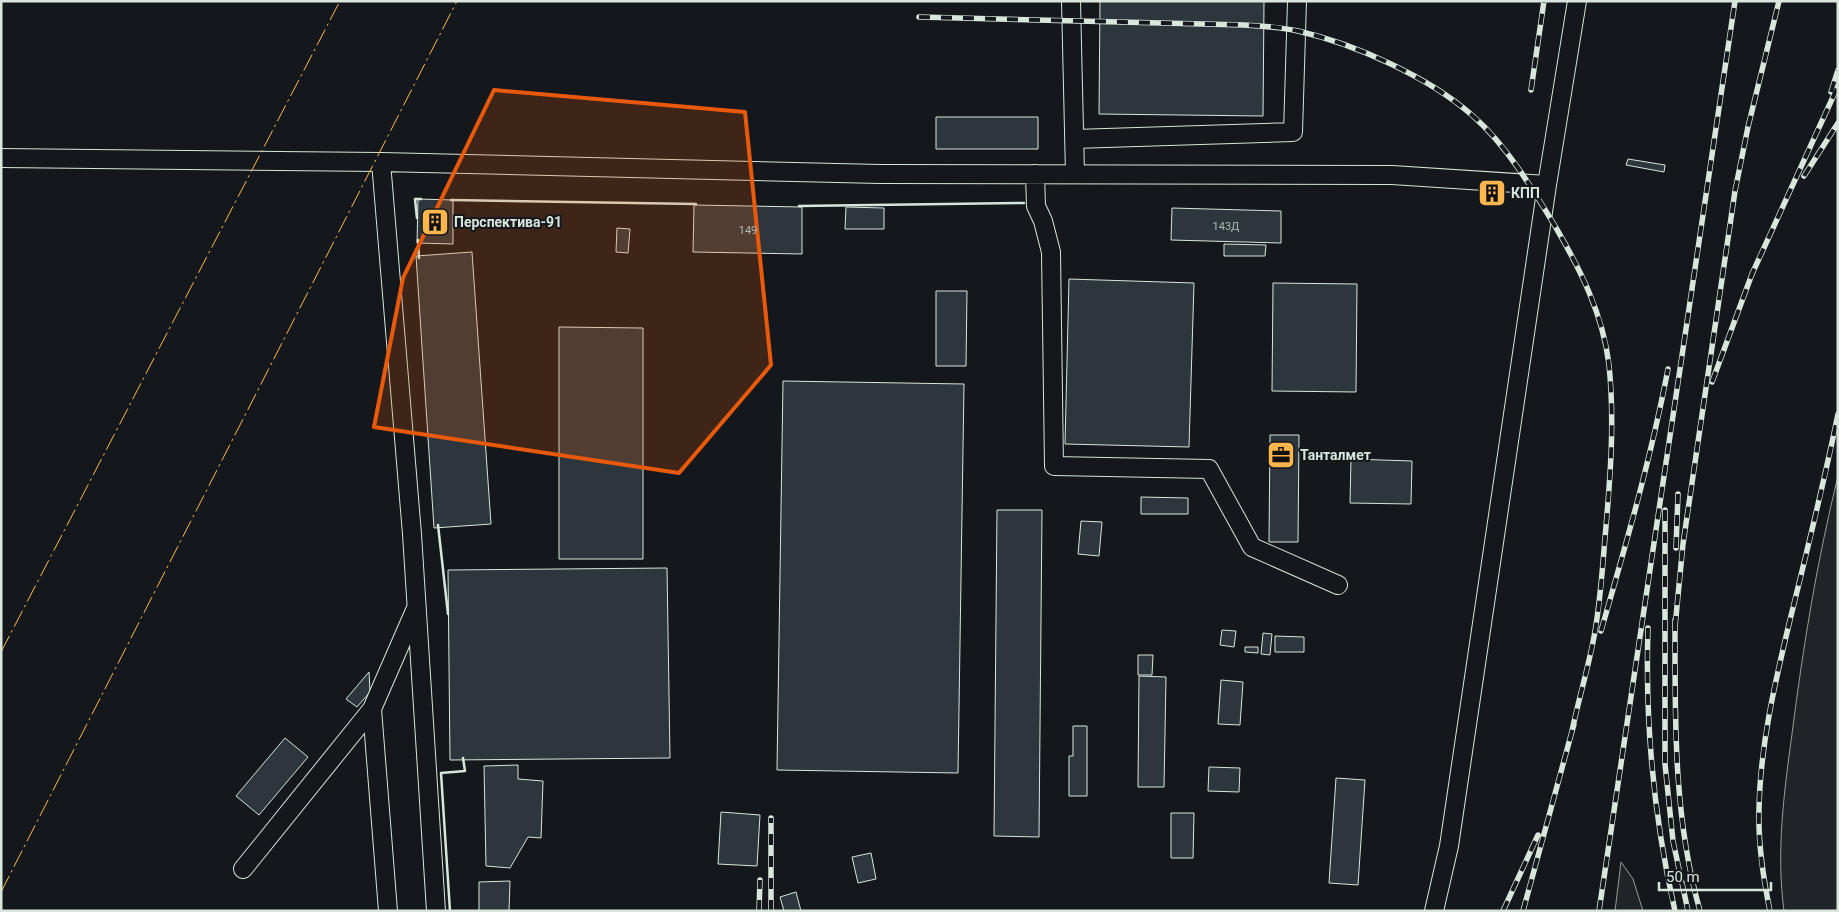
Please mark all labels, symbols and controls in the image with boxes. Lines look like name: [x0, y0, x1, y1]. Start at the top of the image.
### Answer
building icon: КПП: [1477, 178, 1507, 208]
place label: КПП: [1511, 185, 1540, 201]
building icon: Перспектива-91: [420, 207, 450, 237]
place label: Перспектива-91: [454, 214, 562, 230]
house number: 143Д: [1213, 220, 1239, 233]
house number: 149: [739, 224, 757, 237]
office icon: Танталмет: [1266, 440, 1296, 470]
place label: Танталмет: [1300, 447, 1371, 463]
scale bar: [1659, 860, 1772, 892]
text: 50 m: [1666, 868, 1700, 886]

